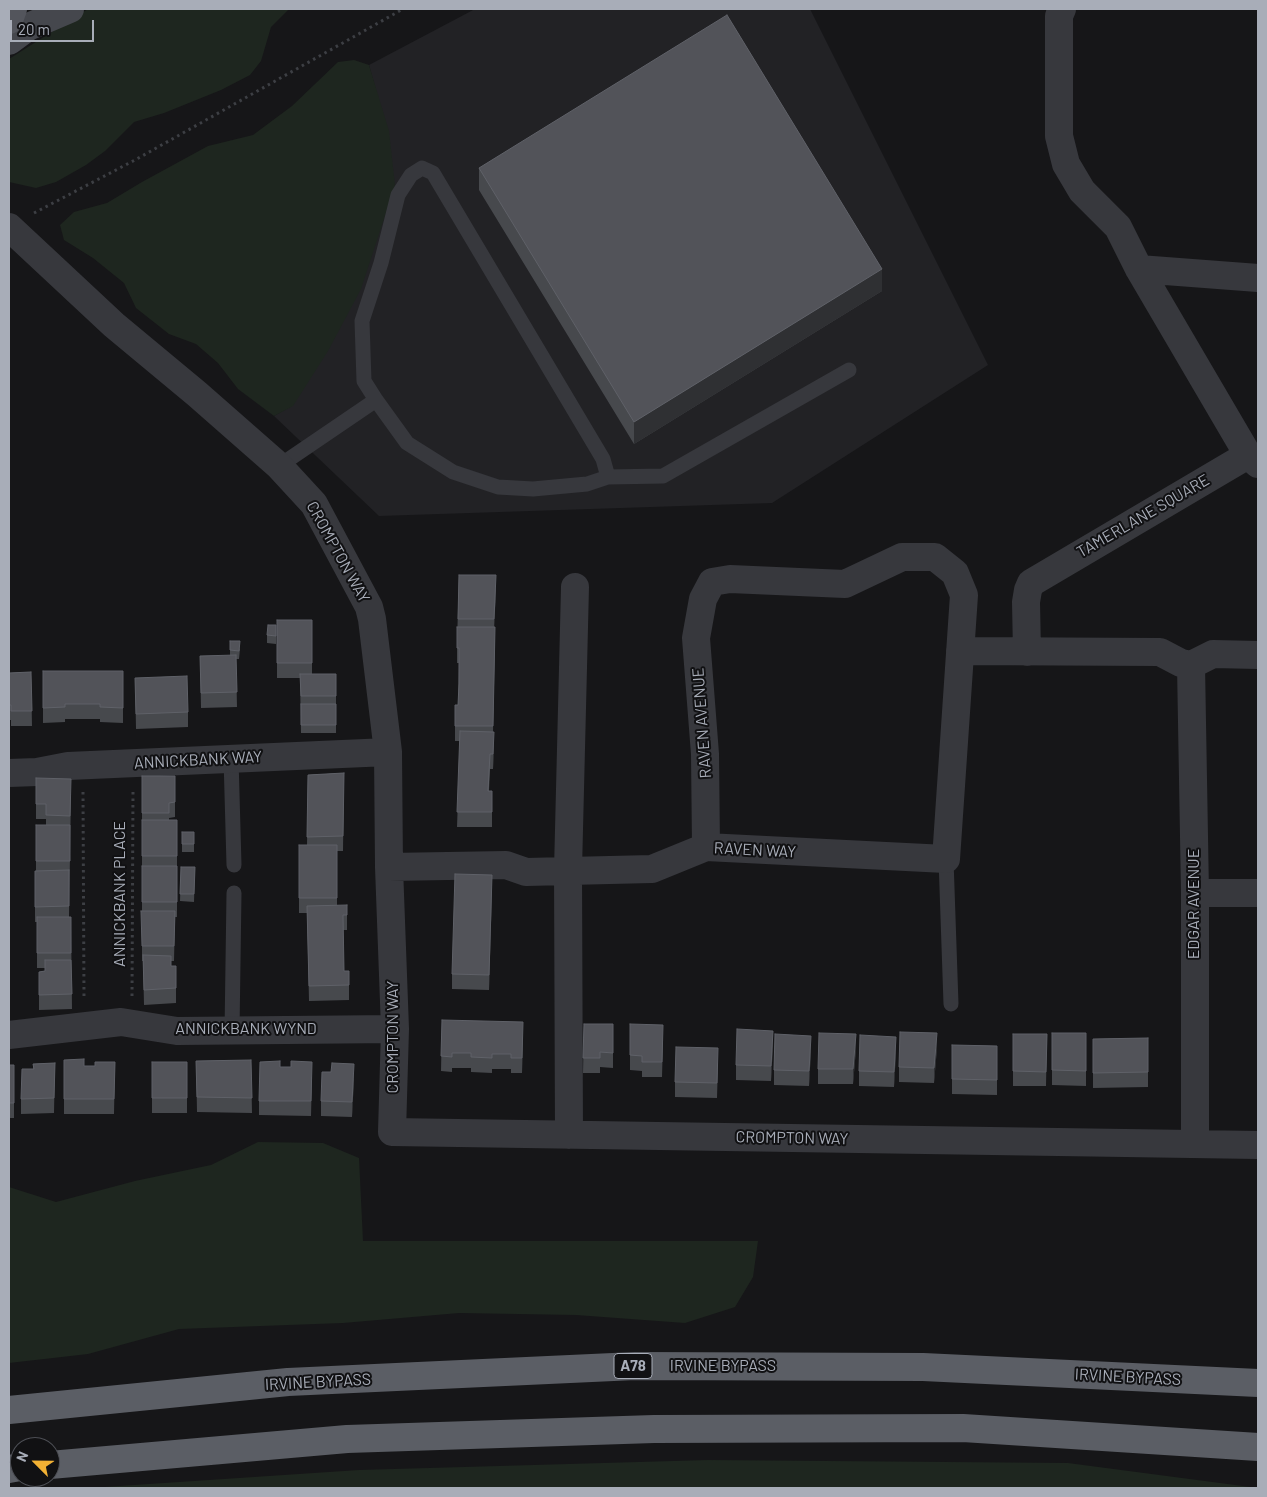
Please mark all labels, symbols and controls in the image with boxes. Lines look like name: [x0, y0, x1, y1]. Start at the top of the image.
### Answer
scale bar: [12, 10, 96, 42]
text: 20 m: [18, 20, 50, 38]
street label: TAMERLANE SQUARE: [1073, 470, 1213, 562]
street label: CROMPTON WAY: [302, 498, 374, 606]
street label: RAVEN AVENUE: [689, 667, 715, 779]
street label: ANNICKBANK WAY: [134, 747, 262, 773]
street label: ANNICKBANK PLACE: [110, 821, 130, 967]
street label: RAVEN WAY: [713, 838, 797, 862]
street label: EDGAR AVENUE: [1184, 849, 1204, 959]
street label: CROMPTON WAY: [383, 981, 403, 1093]
street label: ANNICKBANK WYND: [175, 1019, 317, 1039]
street label: CROMPTON WAY: [735, 1127, 849, 1149]
road number: A78: [614, 1354, 652, 1378]
street label: IRVINE BYPASS: [670, 1356, 776, 1376]
street label: IRVINE BYPASS: [1074, 1365, 1182, 1389]
street label: IRVINE BYPASS: [264, 1370, 372, 1394]
north arrow: [10, 1437, 60, 1487]
text: N: [12, 1449, 31, 1464]

